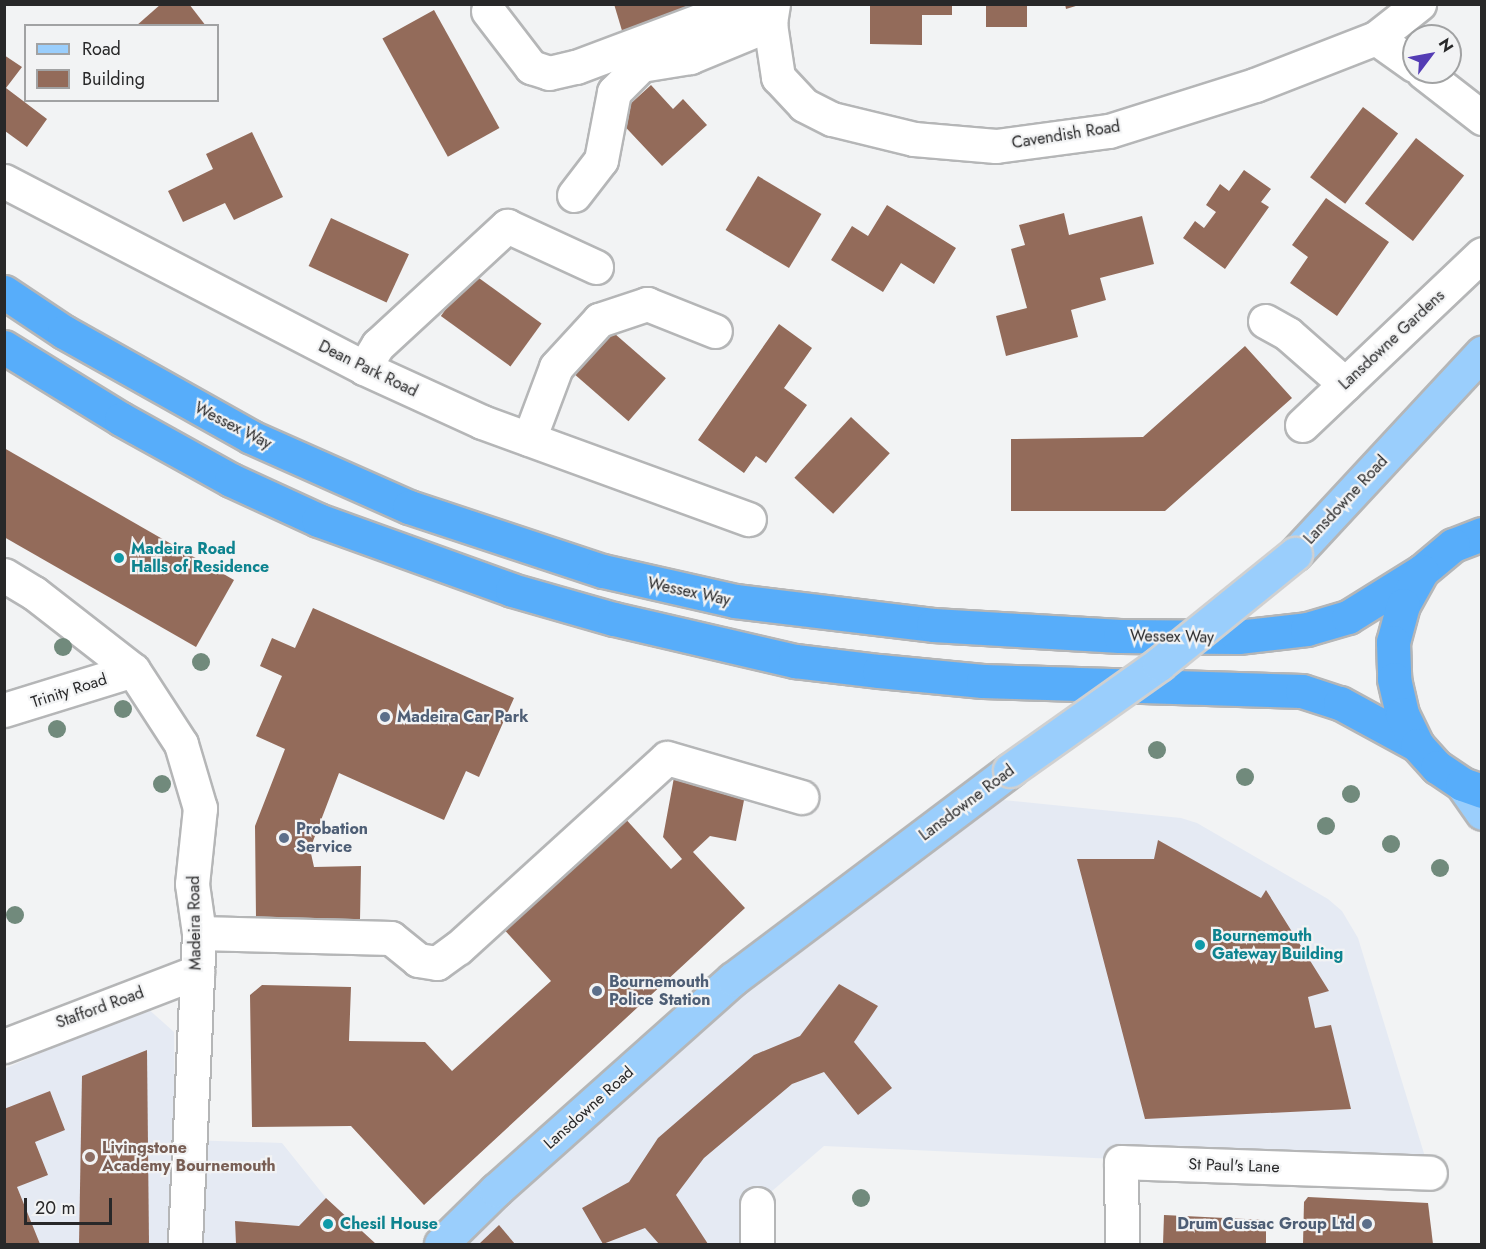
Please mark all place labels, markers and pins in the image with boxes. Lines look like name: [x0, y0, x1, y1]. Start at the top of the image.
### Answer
place label: Madeira Road Halls of Residence: [131, 539, 269, 577]
marker: Madeira Road Halls of Residence: [112, 551, 126, 565]
place label: Madeira Car Park: [397, 707, 528, 727]
marker: Madeira Car Park: [378, 710, 392, 724]
place label: Probation Service: [296, 819, 368, 857]
marker: Probation Service: [277, 831, 291, 845]
place label: Bournemouth Gateway Building: [1212, 926, 1343, 964]
marker: Bournemouth Gateway Building: [1193, 938, 1207, 952]
place label: Bournemouth Police Station: [609, 972, 710, 1010]
marker: Bournemouth Police Station: [590, 984, 604, 998]
place label: Livingstone Academy Bournemouth: [102, 1138, 276, 1176]
marker: Livingstone Academy Bournemouth: [83, 1150, 97, 1164]
place label: Chesil House: [340, 1214, 438, 1234]
place label: Drum Cussac Group Ltd: [1177, 1214, 1355, 1234]
marker: Chesil House: [321, 1217, 335, 1231]
marker: Drum Cussac Group Ltd: [1360, 1217, 1374, 1231]

